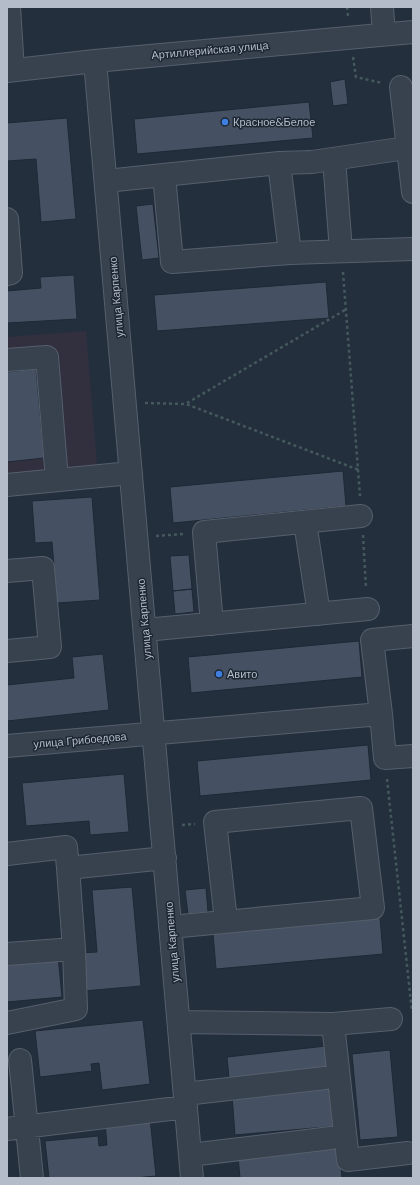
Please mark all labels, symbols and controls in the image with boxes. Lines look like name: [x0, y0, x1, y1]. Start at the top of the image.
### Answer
street label: Артиллерийская улица: [151, 38, 270, 62]
place label: Красное&Белое: [233, 115, 315, 129]
marker: Красное&Белое: [220, 117, 230, 127]
street label: улица Карпенко: [105, 256, 127, 338]
street label: улица Карпенко: [133, 578, 155, 660]
place label: Авито: [227, 667, 257, 681]
marker: Авито: [214, 669, 224, 679]
street label: улица Грибоедова: [33, 729, 128, 751]
street label: улица Карпенко: [161, 901, 183, 983]

